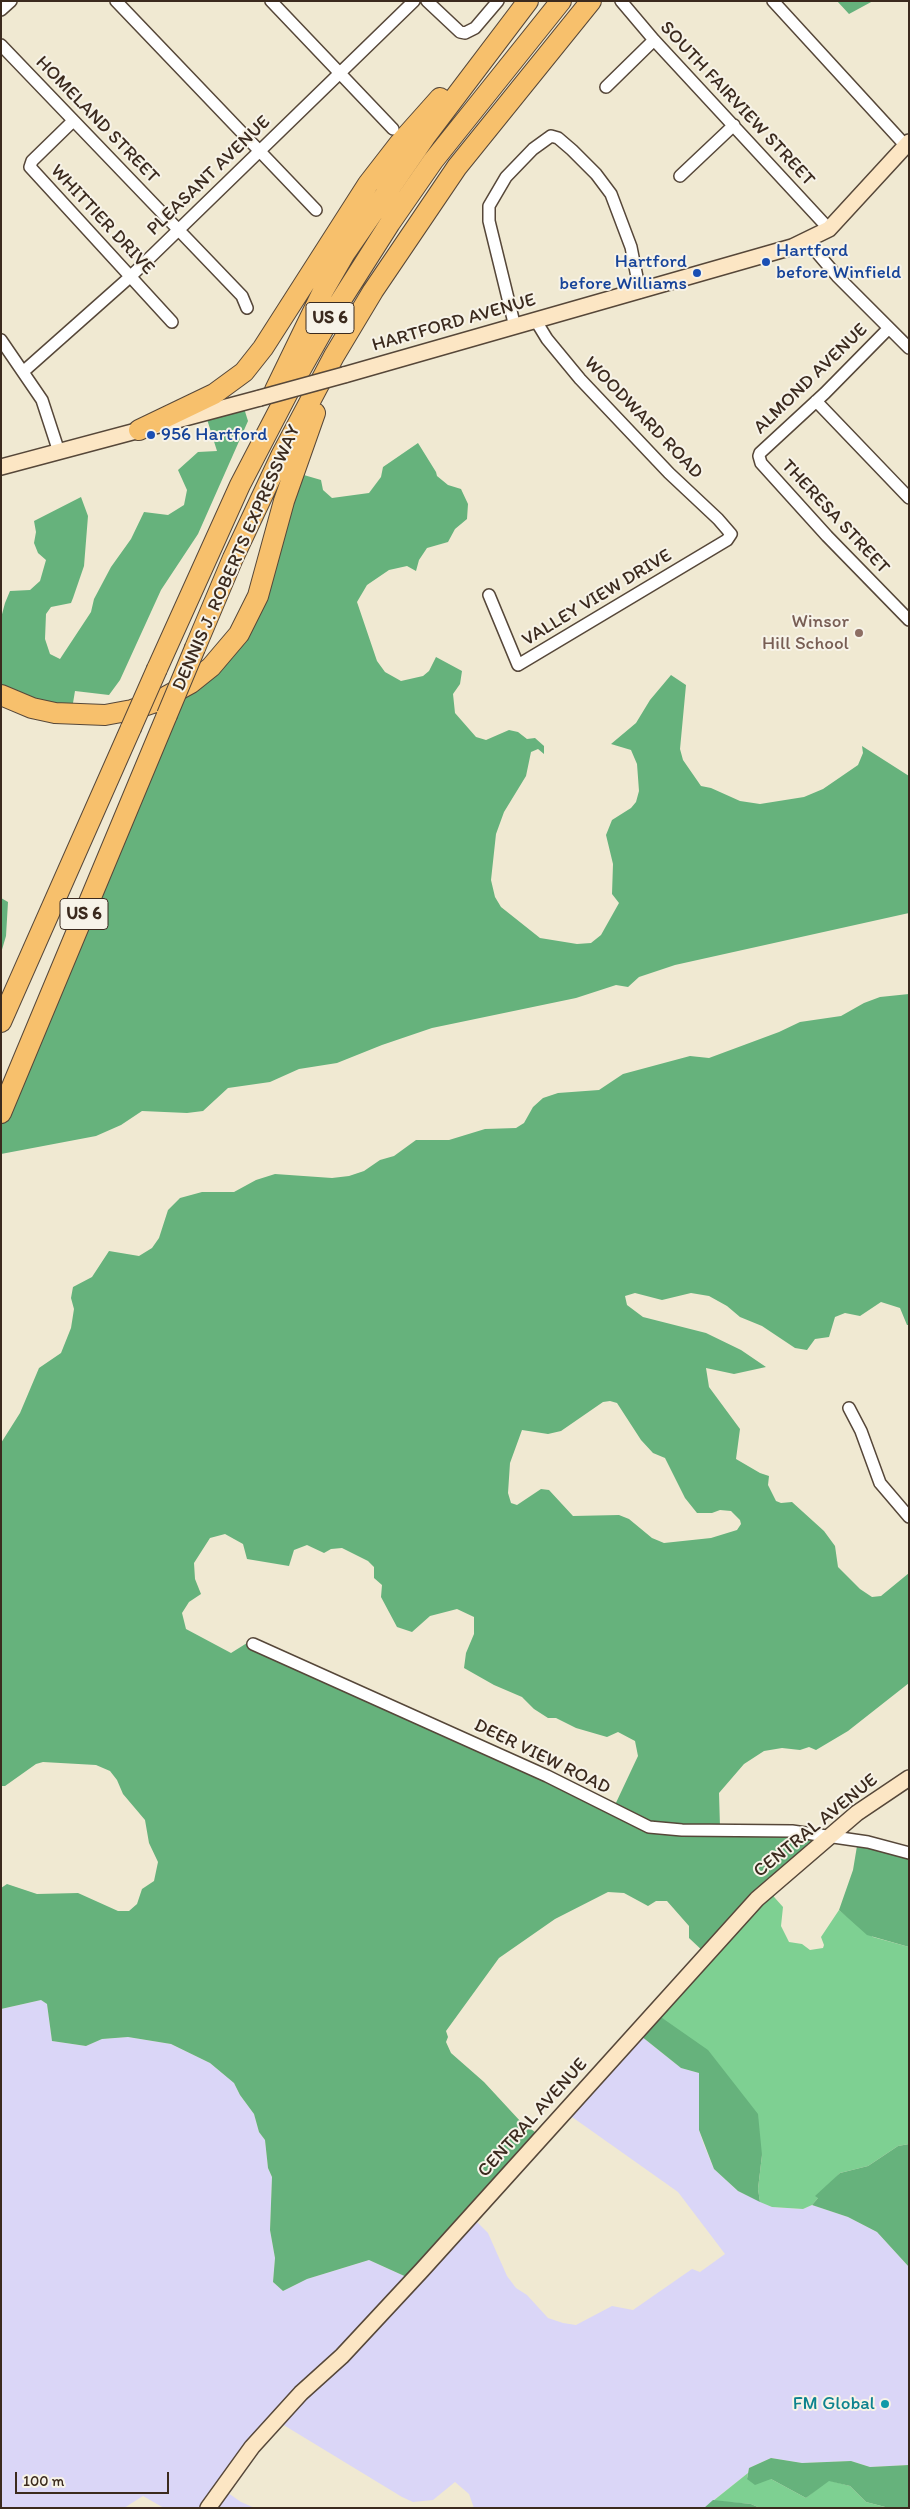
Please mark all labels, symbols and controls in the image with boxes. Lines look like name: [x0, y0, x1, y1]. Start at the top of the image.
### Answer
street label: SOUTH FAIRVIEW STREET: [655, 17, 819, 191]
street label: HOMELAND STREET: [30, 51, 164, 189]
street label: PLEASANT AVENUE: [142, 111, 276, 241]
street label: WHITTIER DRIVE: [45, 160, 159, 280]
place label: Hartford before Winfield: [776, 240, 901, 284]
place label: Hartford before Williams: [559, 251, 687, 295]
marker: Hartford before Winfield: [760, 256, 772, 268]
marker: Hartford before Williams: [691, 267, 703, 279]
street label: HARTFORD AVENUE: [370, 289, 538, 357]
road number: US 6: [306, 302, 354, 334]
street label: ALMOND AVENUE: [749, 319, 873, 439]
street label: WOODWARD ROAD: [579, 352, 707, 484]
street label: DENNIS J. ROBERTS EXPRESSWAY: [168, 422, 306, 694]
place label: 956 Hartford: [161, 424, 267, 446]
marker: 956 Hartford: [145, 429, 157, 441]
street label: THERESA STREET: [776, 455, 894, 579]
street label: VALLEY VIEW DRIVE: [518, 544, 676, 652]
place label: Winsor Hill School: [762, 611, 849, 655]
marker: Winsor Hill School: [853, 627, 865, 639]
road number: US 6: [60, 899, 108, 930]
street label: DEER VIEW ROAD: [470, 1714, 614, 1800]
street label: CENTRAL AVENUE: [749, 1769, 883, 1883]
street label: CENTRAL AVENUE: [473, 2054, 593, 2182]
place label: FM Global: [793, 2393, 875, 2415]
marker: FM Global: [879, 2398, 891, 2410]
scale bar: [18, 2462, 171, 2494]
text: 100 m: [23, 2472, 64, 2490]

